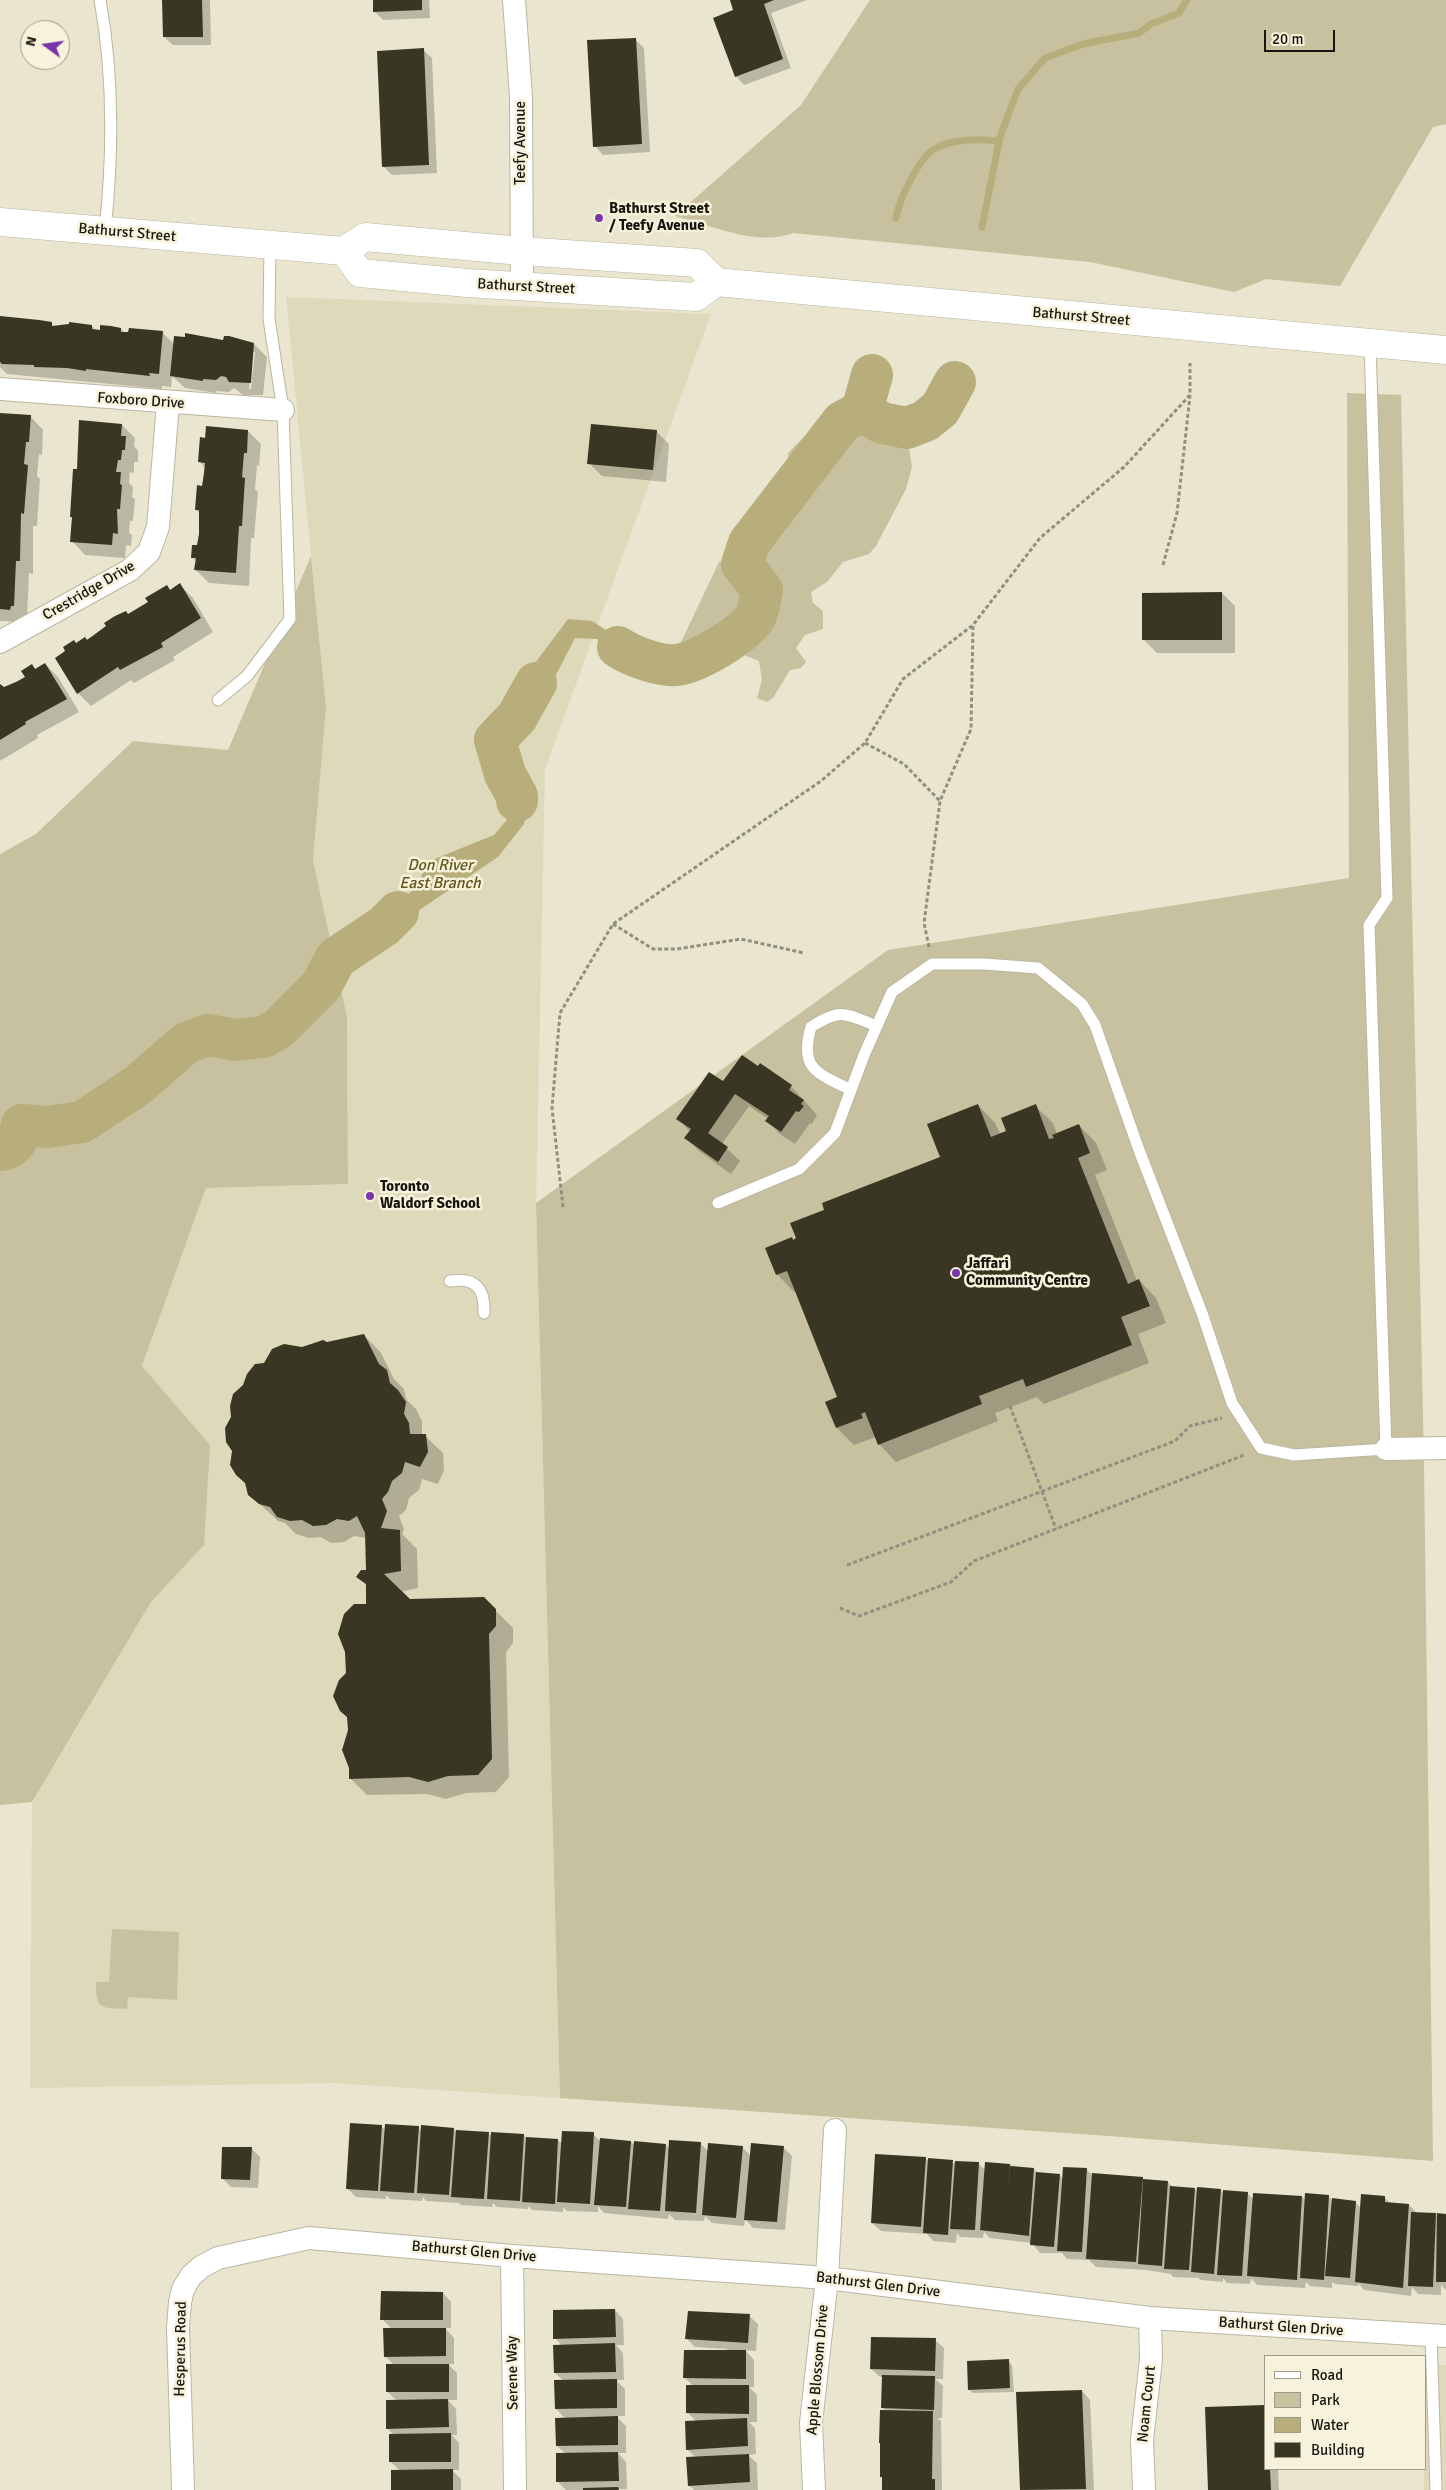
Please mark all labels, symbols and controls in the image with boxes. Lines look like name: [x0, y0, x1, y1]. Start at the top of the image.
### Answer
north arrow: [20, 20, 70, 70]
scale bar: [1266, 20, 1337, 52]
text: 20 m: [1272, 30, 1303, 48]
text: N: [22, 35, 40, 48]
street label: Teefy Avenue: [512, 101, 530, 185]
place label: Bathurst Street / Teefy Avenue: [609, 200, 710, 235]
marker: Bathurst Street / Teefy Avenue: [593, 212, 605, 224]
street label: Bathurst Street: [77, 220, 177, 246]
street label: Bathurst Street: [477, 275, 575, 299]
street label: Bathurst Street: [1031, 304, 1131, 330]
street label: Foxboro Drive: [97, 389, 185, 413]
street label: Crestridge Drive: [40, 557, 138, 625]
water label: Don River East Branch: [399, 856, 481, 894]
place label: Toronto Waldorf School: [380, 1178, 481, 1213]
marker: Toronto Waldorf School: [364, 1190, 376, 1202]
place label: Jaffari Community Centre: [966, 1255, 1088, 1290]
marker: Jaffari Community Centre: [950, 1267, 962, 1279]
street label: Bathurst Glen Drive: [411, 2238, 537, 2266]
street label: Bathurst Glen Drive: [815, 2268, 941, 2302]
street label: Hesperus Road: [171, 2301, 191, 2397]
street label: Apple Blossom Drive: [803, 2304, 833, 2436]
street label: Bathurst Glen Drive: [1218, 2314, 1344, 2340]
street label: Serene Way: [503, 2336, 523, 2410]
legend: [1264, 2355, 1426, 2470]
street label: Noam Court: [1134, 2365, 1160, 2443]
text: Road: [1311, 2366, 1343, 2384]
text: Park: [1311, 2391, 1340, 2409]
text: Water: [1311, 2416, 1349, 2434]
text: Building: [1311, 2441, 1365, 2459]

